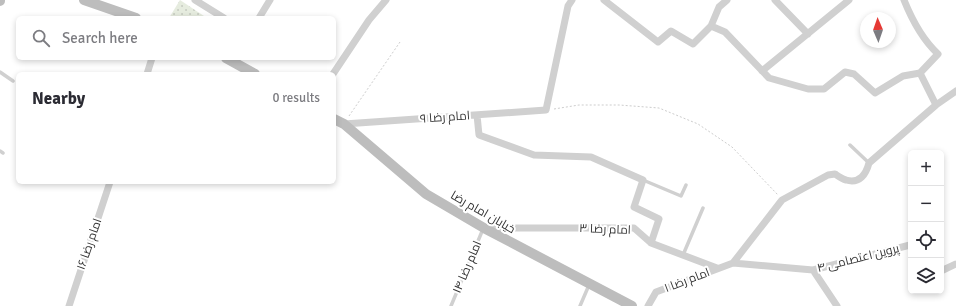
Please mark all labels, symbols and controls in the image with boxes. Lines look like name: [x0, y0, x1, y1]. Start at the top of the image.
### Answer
north arrow: [860, 12, 896, 48]
search box: [16, 16, 336, 60]
icon: search: [30, 27, 52, 49]
text: Search here: [62, 29, 138, 47]
text: Nearby: [32, 88, 85, 109]
text: 0 results: [272, 90, 320, 106]
street label: امام رضا ۹: [420, 108, 471, 127]
map controls: [908, 150, 944, 294]
button: +: [908, 150, 944, 186]
button: −: [908, 186, 944, 222]
street label: خیابان امام رضا: [448, 188, 518, 237]
street label: امام رضا ۱۶: [74, 217, 105, 272]
street label: امام رضا ۳: [579, 221, 631, 238]
button: locate: [908, 222, 944, 258]
street label: امام رضا ۱۴: [450, 239, 485, 296]
street label: پروین اعتصامی ۴: [815, 241, 902, 277]
button: layers: [908, 258, 944, 294]
street label: امام رضا ۱: [662, 265, 712, 296]

